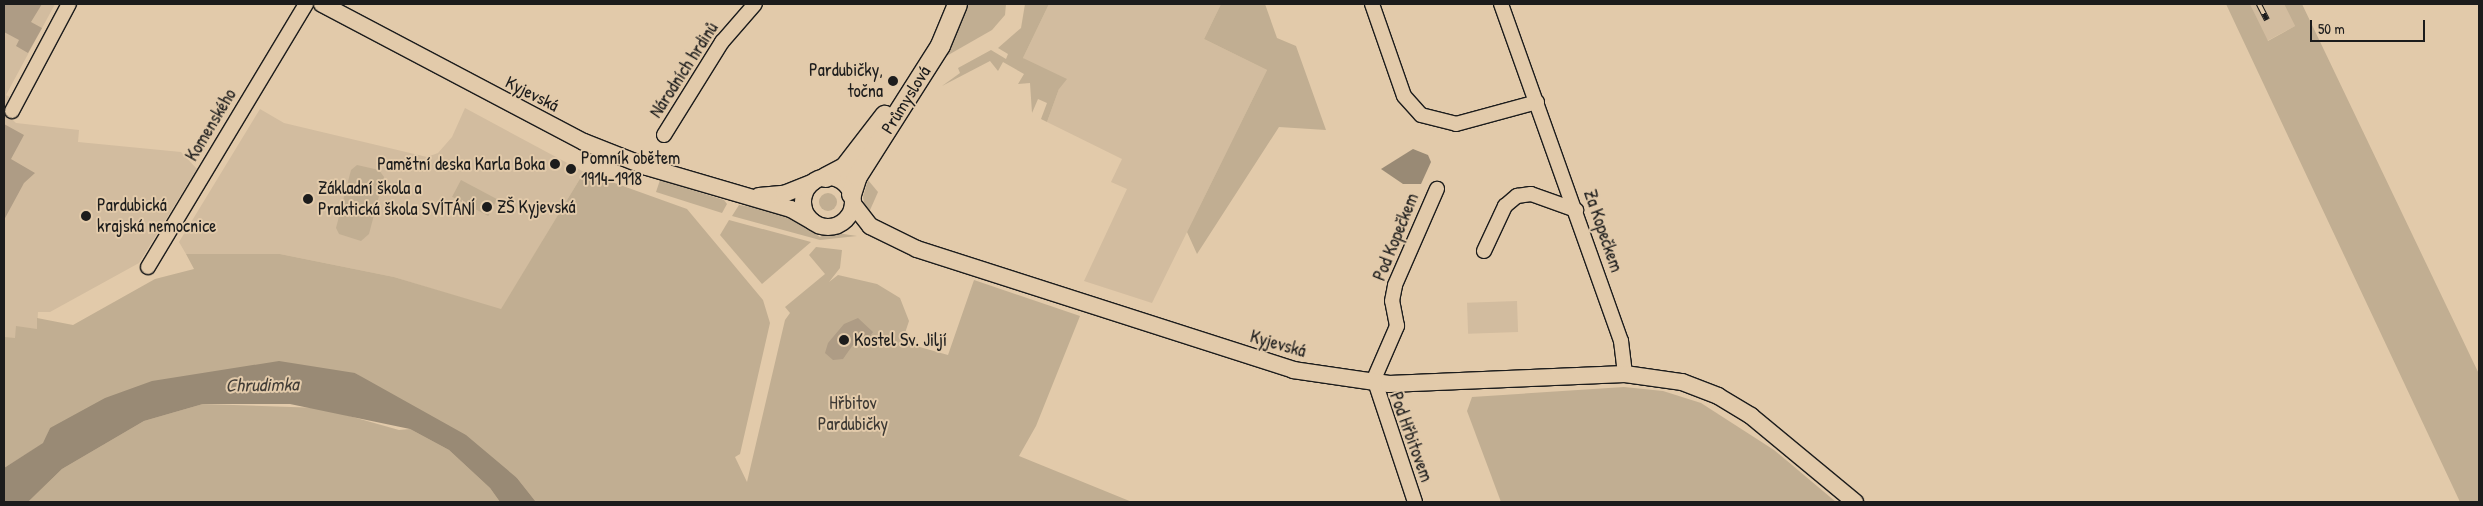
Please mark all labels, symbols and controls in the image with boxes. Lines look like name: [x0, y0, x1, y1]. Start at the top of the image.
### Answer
scale bar: [2313, 10, 2428, 42]
street label: Národních hrdinů: [645, 18, 723, 122]
text: 50 m: [2318, 18, 2345, 39]
place label: Pardubičky, točna: [809, 60, 883, 102]
street label: Průmyslová: [877, 62, 935, 138]
street label: Kyjevská: [502, 71, 562, 117]
marker: Pardubičky, točna: [887, 75, 899, 87]
street label: Komenského: [181, 85, 241, 165]
place label: Pomník obětem 1914-1918: [581, 148, 680, 190]
place label: Pamětní deska Karla Boka: [377, 153, 545, 175]
marker: Pamětní deska Karla Boka: [549, 158, 561, 170]
marker: Pomník obětem 1914-1918: [565, 163, 577, 175]
place label: Základní škola a Praktická škola SVÍTÁNÍ: [318, 178, 475, 220]
street label: Za Kopečkem: [1579, 187, 1627, 275]
street label: Pod Kopečkem: [1369, 190, 1423, 284]
marker: Základní škola a Praktická škola SVÍTÁNÍ: [302, 193, 314, 205]
place label: Pardubická krajská nemocnice: [97, 195, 216, 238]
place label: ZŠ Kyjevská: [497, 196, 576, 218]
marker: ZŠ Kyjevská: [481, 201, 493, 213]
marker: Pardubická krajská nemocnice: [79, 209, 93, 223]
street label: Kyjevská: [1248, 326, 1308, 362]
place label: Kostel Sv. Jiljí: [854, 329, 947, 351]
marker: Kostel Sv. Jiljí: [838, 334, 850, 346]
water label: Chrudimka: [225, 373, 299, 397]
street label: Pod Hřbitovem: [1385, 389, 1437, 485]
park label: Hřbitov Pardubičky: [818, 393, 888, 436]

